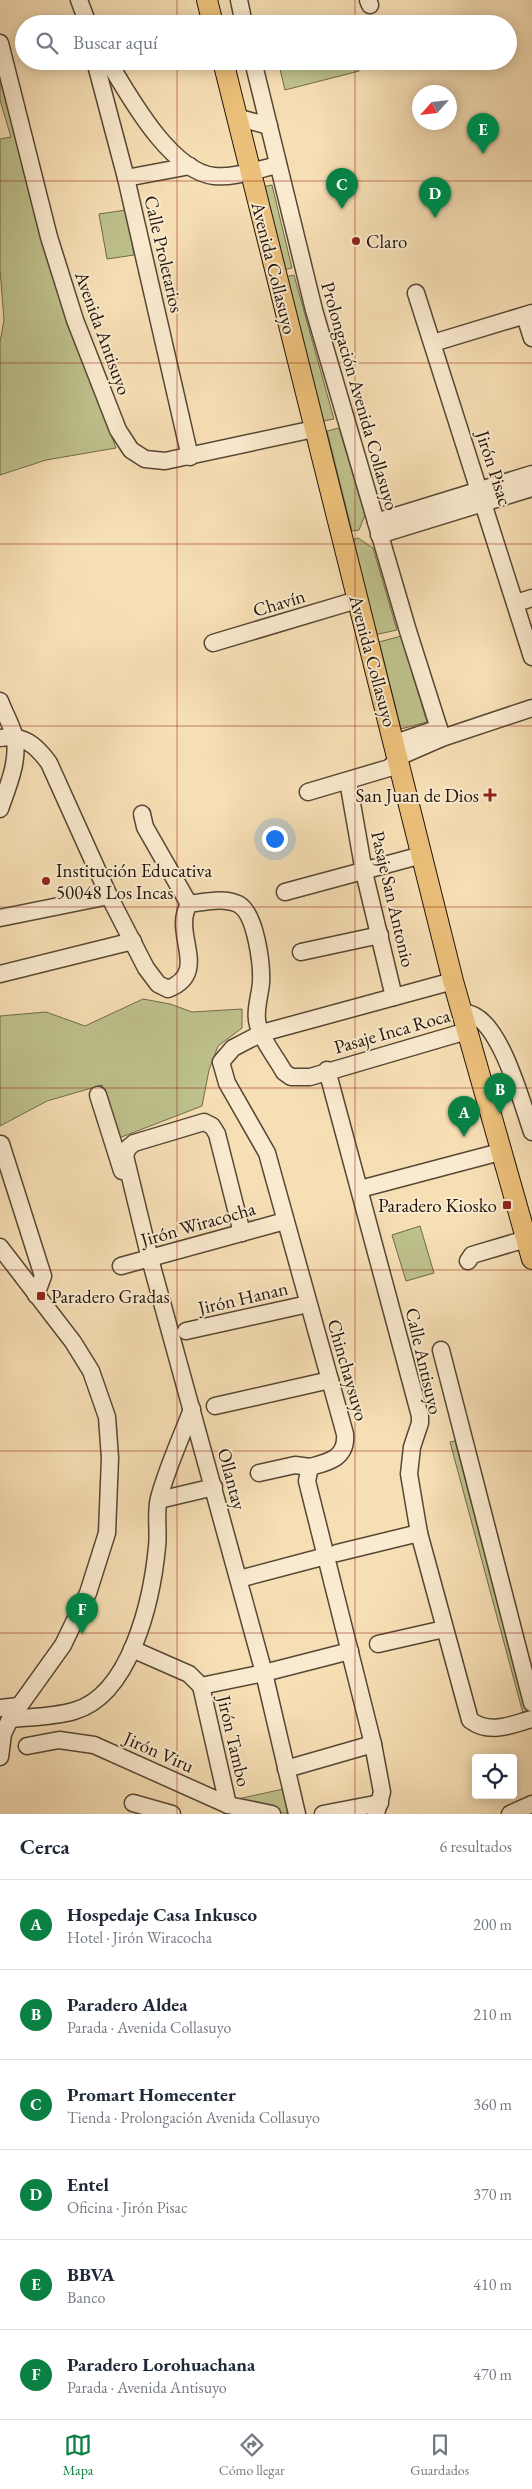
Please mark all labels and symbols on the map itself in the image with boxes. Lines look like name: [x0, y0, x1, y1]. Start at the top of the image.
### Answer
north arrow: [412, 85, 457, 130]
pin: E: [467, 113, 499, 154]
pin: C: [326, 168, 358, 209]
pin: D: [419, 177, 451, 218]
street label: Calle Proletarios: [138, 193, 190, 315]
street label: Avenida Collasuyo: [245, 198, 303, 337]
place label: Claro: [366, 229, 407, 254]
marker: Claro: [350, 235, 362, 247]
street label: Avenida Antisuyo: [69, 267, 137, 398]
street label: Prolongación Avenida Collasuyo: [315, 279, 405, 513]
street label: Jirón Pisac: [470, 425, 518, 509]
street label: Chavín: [250, 583, 308, 623]
street label: Avenida Collasuyo: [343, 591, 403, 730]
place label: San Juan de Dios: [356, 783, 479, 808]
marker: San Juan de Dios: [483, 788, 497, 802]
your location: [262, 826, 288, 852]
street label: Pasaje San Antonio: [365, 828, 421, 970]
place label: Institución Educativa 50048 Los Incas: [56, 858, 212, 905]
marker: Institución Educativa 50048 Los Incas: [40, 875, 52, 887]
street label: Pasaje Inca Roca: [331, 1002, 453, 1059]
pin: B: [484, 1073, 516, 1114]
pin: A: [448, 1096, 480, 1137]
place label: Paradero Kiosko: [378, 1193, 497, 1218]
street label: Jirón Wiracocha: [136, 1196, 259, 1253]
marker: Paradero Kiosko: [501, 1199, 513, 1211]
street label: Jirón Hanan: [194, 1276, 290, 1321]
place label: Paradero Gradas: [51, 1284, 170, 1309]
marker: Paradero Gradas: [35, 1290, 47, 1302]
street label: Calle Antisuyo: [400, 1305, 448, 1417]
street label: Chinchaysuyo: [322, 1316, 374, 1424]
street label: Ollantay: [212, 1445, 252, 1513]
pin: F: [66, 1593, 98, 1634]
street label: Jirón Tambo: [211, 1691, 257, 1789]
street label: Jirón Viru: [118, 1725, 198, 1778]

